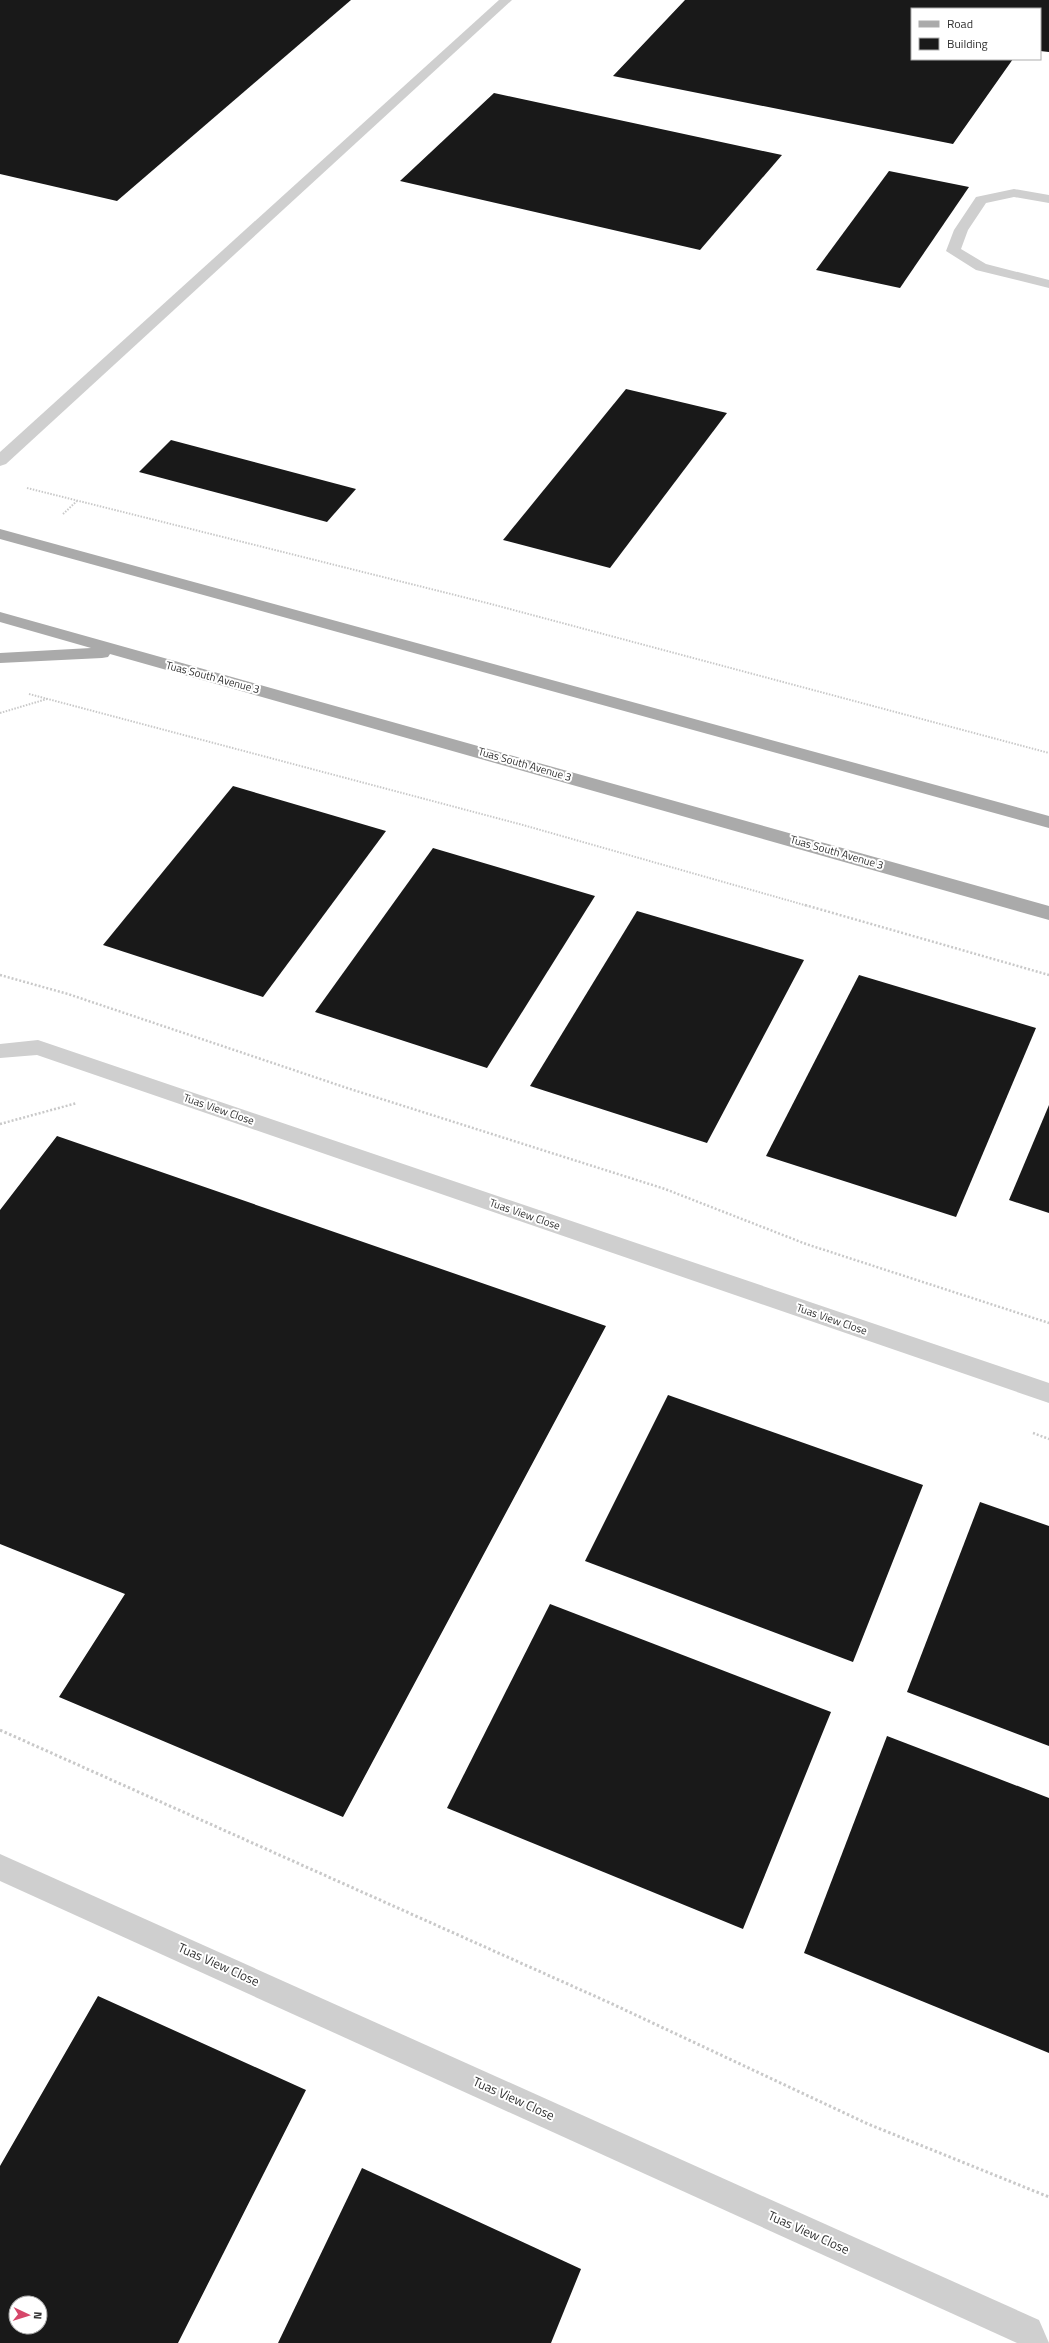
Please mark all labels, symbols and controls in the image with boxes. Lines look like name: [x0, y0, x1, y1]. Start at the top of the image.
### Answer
legend: [911, 8, 1041, 60]
text: Road: [947, 14, 973, 33]
text: Building: [947, 34, 988, 53]
street label: Tuas South Avenue 3: [164, 657, 262, 697]
street label: Tuas South Avenue 3: [476, 743, 574, 785]
street label: Tuas South Avenue 3: [788, 831, 886, 873]
street label: Tuas View Close: [181, 1089, 257, 1129]
street label: Tuas View Close: [487, 1194, 563, 1234]
street label: Tuas View Close: [794, 1299, 870, 1339]
street label: Tuas View Close: [175, 1937, 263, 1991]
street label: Tuas View Close: [470, 2071, 558, 2125]
street label: Tuas View Close: [765, 2205, 853, 2259]
north arrow: [8, 2295, 48, 2335]
text: N: [30, 2311, 46, 2320]

